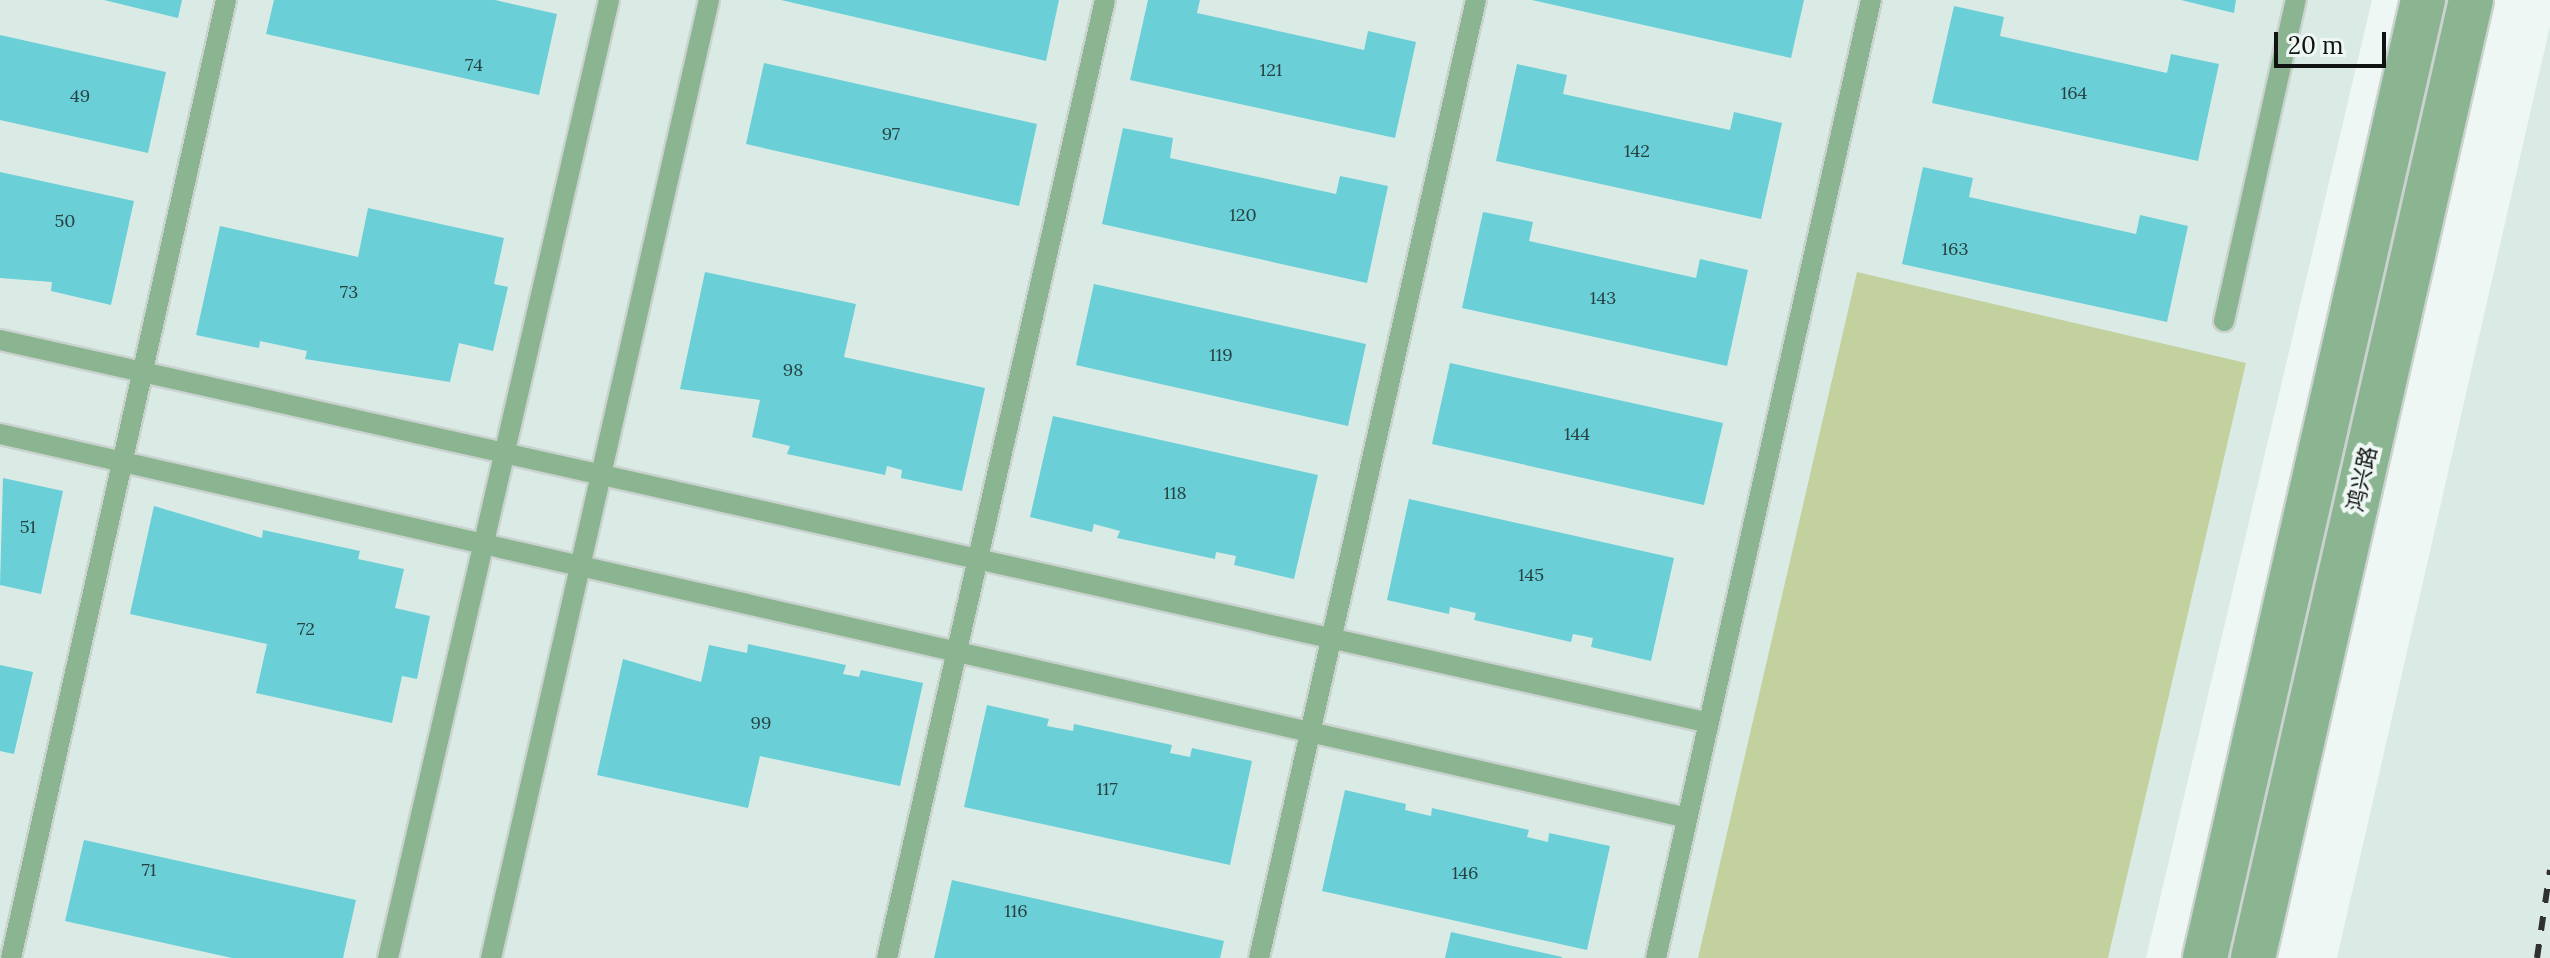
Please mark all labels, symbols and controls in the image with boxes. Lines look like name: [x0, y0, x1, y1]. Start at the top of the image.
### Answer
scale bar: [2278, 16, 2390, 66]
text: 20 m: [2288, 30, 2344, 61]
house number: 74: [465, 54, 483, 76]
house number: 121: [1260, 59, 1282, 81]
house number: 164: [2061, 82, 2087, 104]
house number: 49: [70, 85, 90, 107]
house number: 97: [882, 123, 900, 145]
house number: 142: [1624, 140, 1650, 162]
house number: 120: [1229, 204, 1257, 226]
house number: 50: [55, 210, 75, 232]
house number: 163: [1942, 238, 1968, 260]
house number: 73: [340, 281, 358, 303]
house number: 143: [1590, 287, 1616, 309]
house number: 119: [1209, 344, 1233, 366]
house number: 98: [783, 359, 803, 381]
house number: 144: [1564, 423, 1590, 445]
street label: 鸿兴路: [2342, 444, 2382, 514]
house number: 118: [1163, 482, 1187, 504]
house number: 51: [20, 516, 36, 538]
house number: 145: [1518, 564, 1544, 586]
house number: 72: [297, 618, 315, 640]
house number: 99: [751, 712, 771, 734]
house number: 117: [1096, 778, 1118, 800]
house number: 71: [142, 859, 156, 881]
house number: 146: [1452, 862, 1478, 884]
house number: 116: [1004, 900, 1028, 922]

